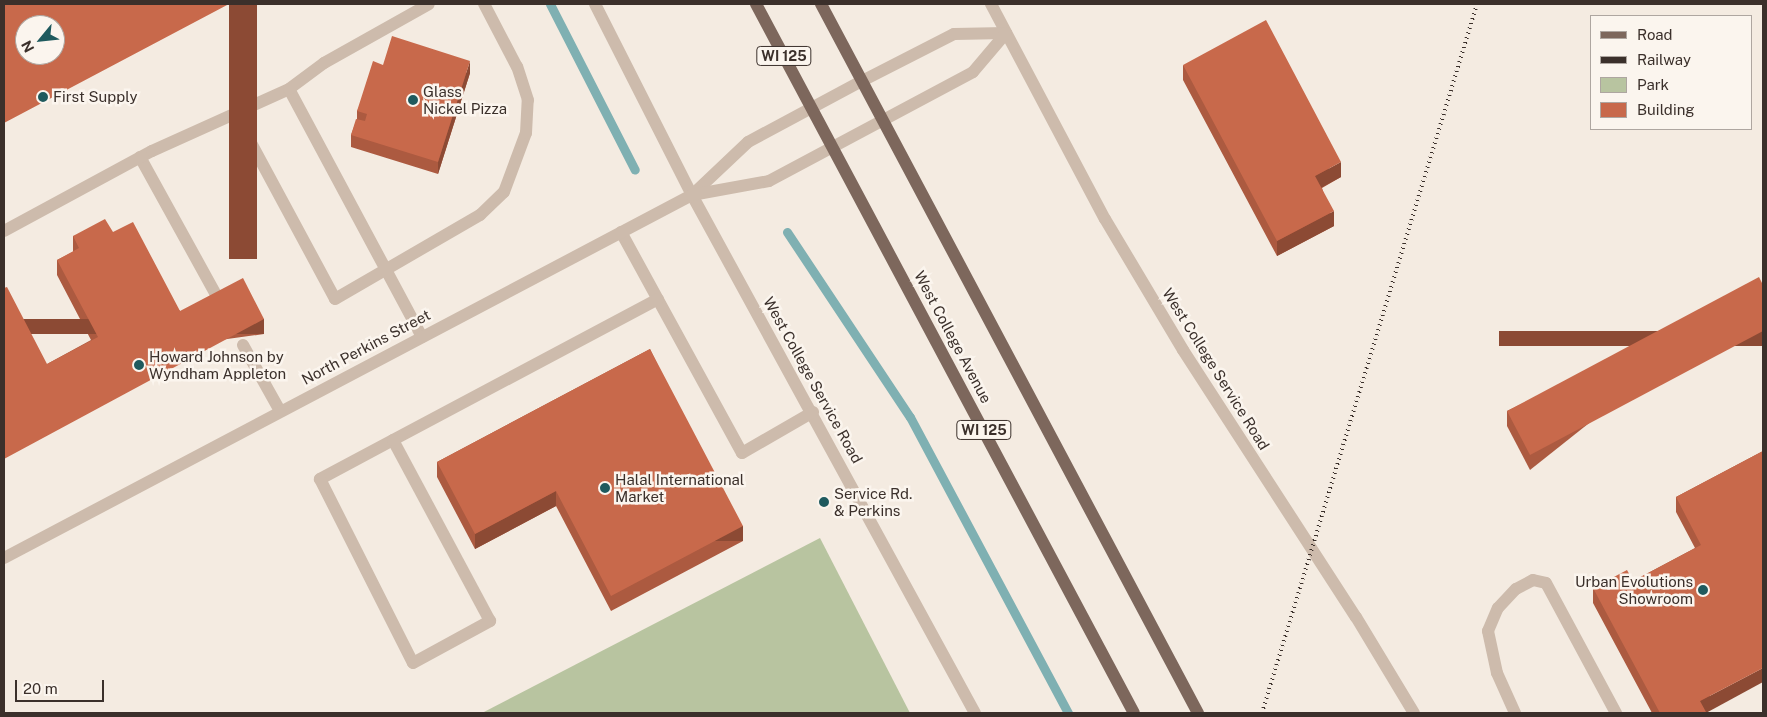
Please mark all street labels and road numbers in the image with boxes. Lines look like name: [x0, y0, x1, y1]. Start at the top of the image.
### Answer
road number: WI 125: [755, 44, 813, 68]
street label: West College Avenue: [910, 268, 996, 406]
street label: West College Service Road: [1159, 285, 1273, 453]
street label: West College Service Road: [760, 294, 866, 466]
street label: North Perkins Street: [299, 305, 433, 389]
road number: WI 125: [955, 418, 1013, 442]

